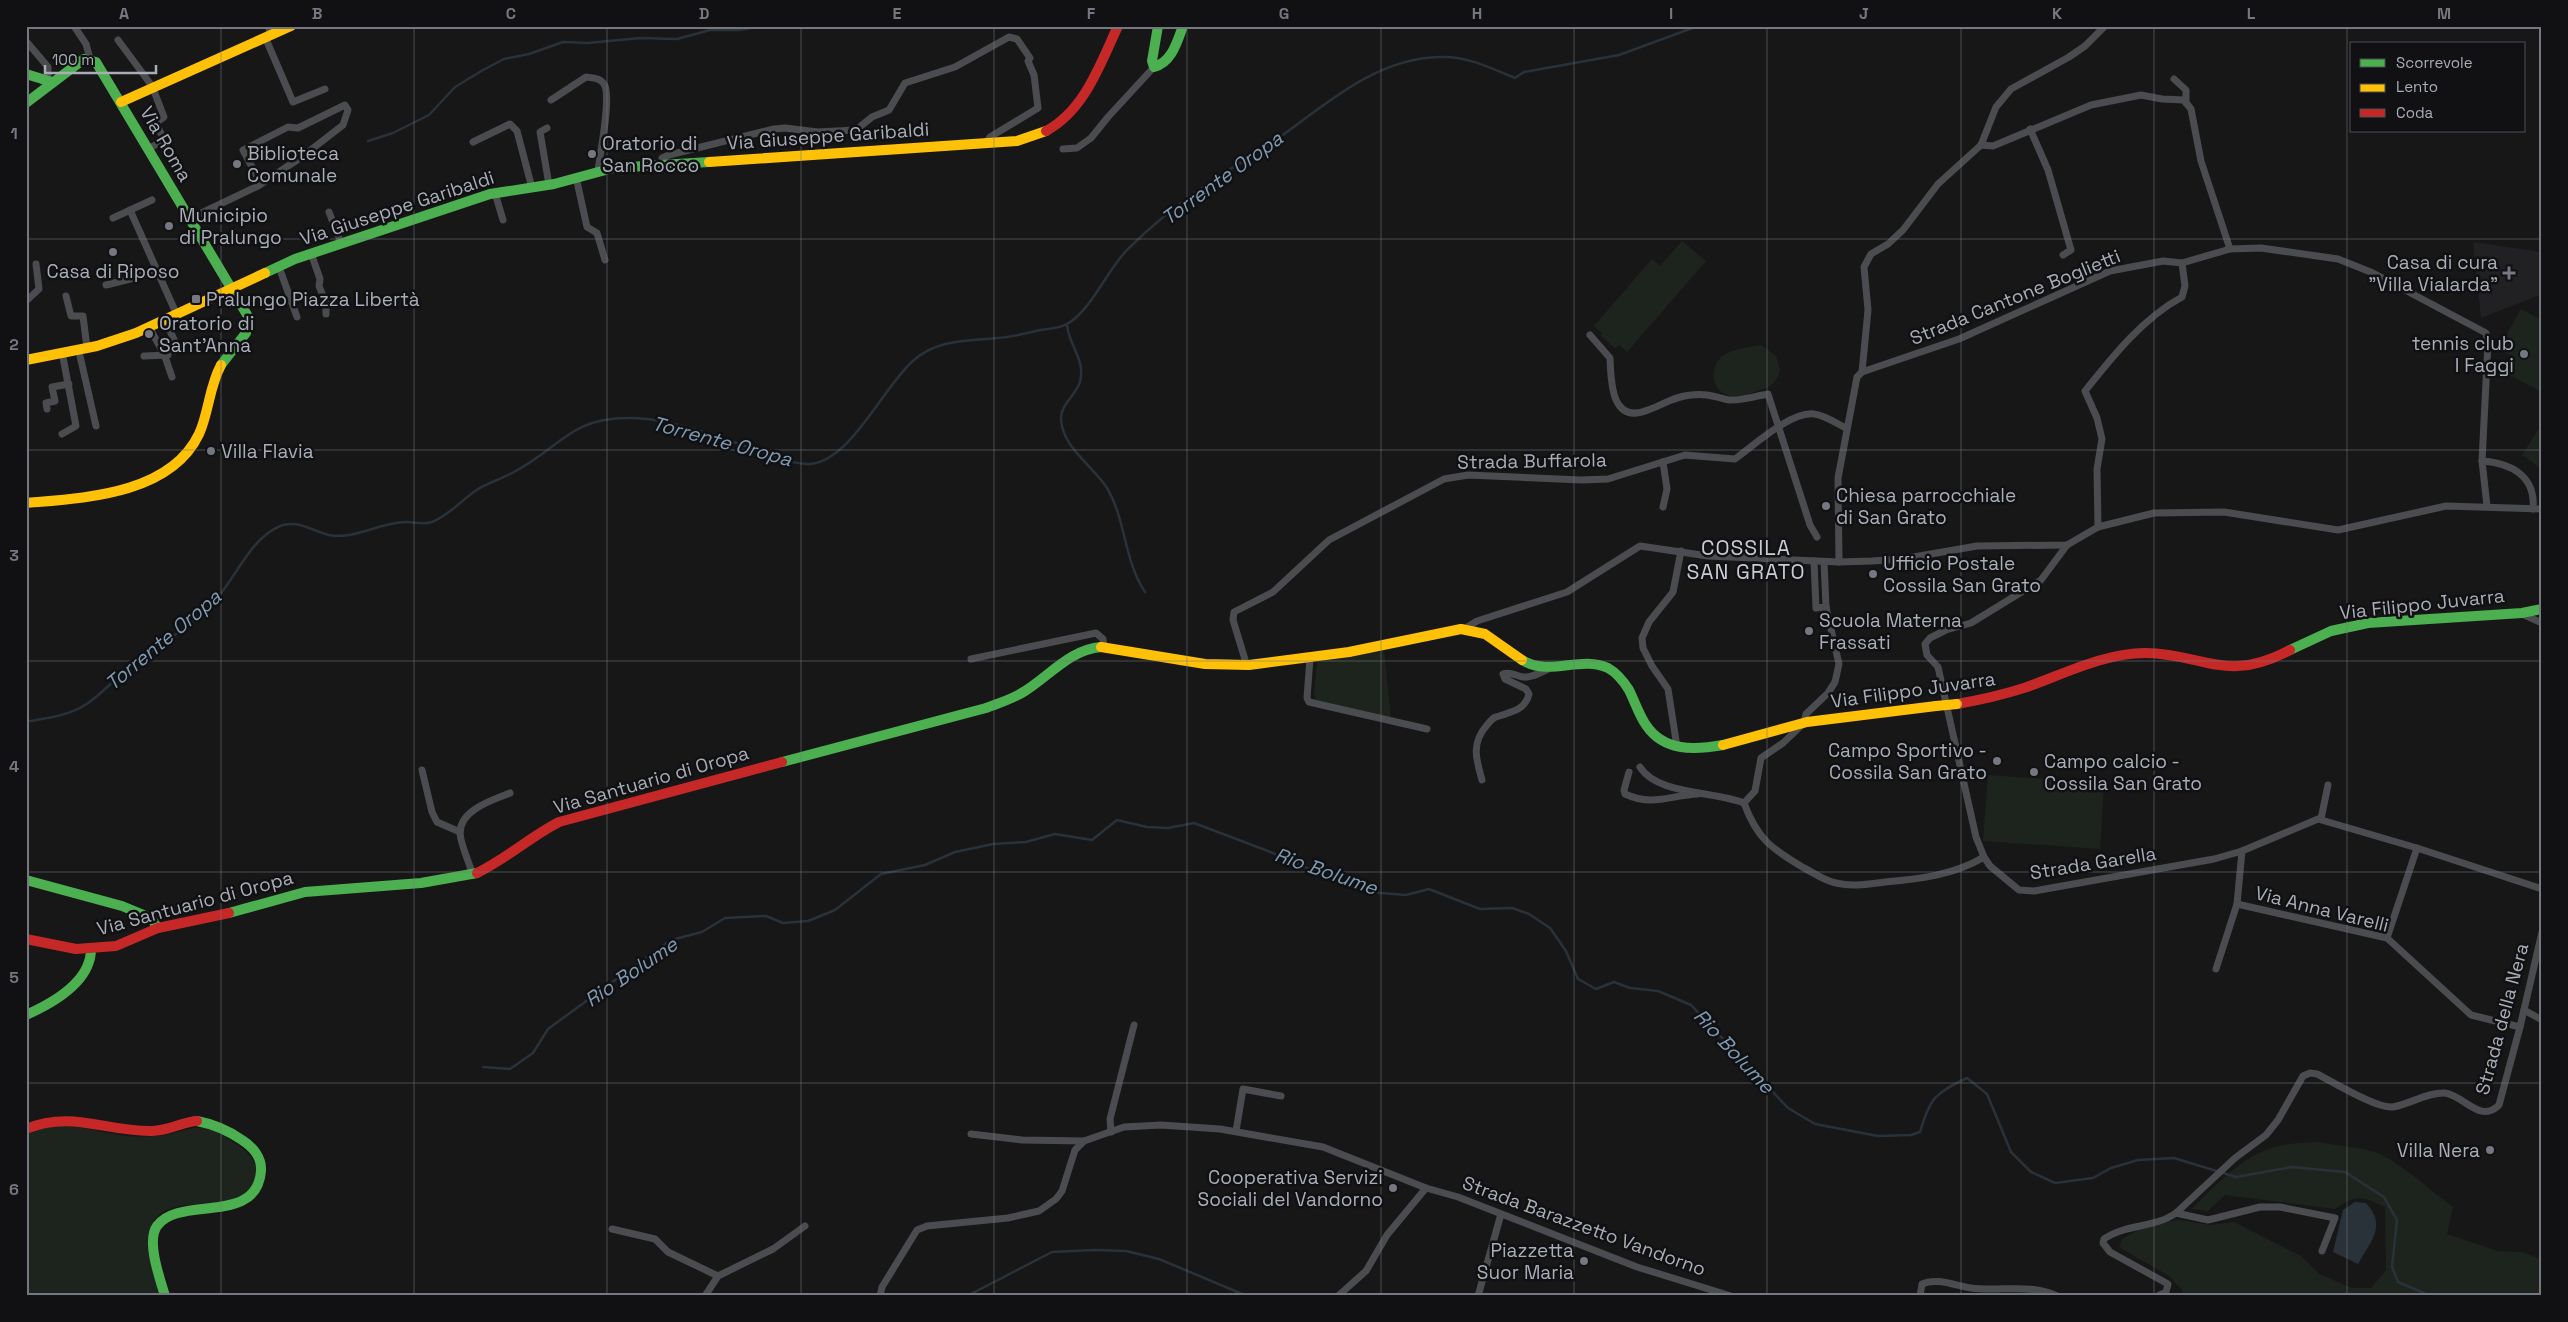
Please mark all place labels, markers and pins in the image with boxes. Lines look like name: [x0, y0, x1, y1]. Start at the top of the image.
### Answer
place label: Oratorio di San Rocco: [602, 131, 699, 178]
place label: Biblioteca Comunale: [247, 141, 339, 188]
marker: Oratorio di San Rocco: [586, 148, 598, 160]
marker: Biblioteca Comunale: [231, 158, 243, 170]
place label: Municipio di Pralungo: [179, 203, 282, 250]
marker: Municipio di Pralungo: [163, 220, 175, 232]
marker: Casa di Riposo: [107, 246, 119, 258]
place label: Casa di cura "Villa Vialarda": [2368, 250, 2498, 297]
place label: Casa di Riposo: [47, 259, 179, 284]
marker: Casa di cura "Villa Vialarda": [2502, 266, 2516, 280]
place label: Pralungo Piazza Libertà: [206, 287, 420, 312]
marker: Pralungo Piazza Libertà: [190, 293, 202, 305]
place label: Oratorio di Sant'Anna: [159, 311, 254, 358]
marker: Oratorio di Sant'Anna: [143, 328, 155, 340]
place label: tennis club I Faggi: [2412, 331, 2514, 378]
marker: tennis club I Faggi: [2518, 348, 2530, 360]
place label: Villa Flavia: [221, 439, 314, 464]
marker: Villa Flavia: [205, 445, 217, 457]
place label: Chiesa parrocchiale di San Grato: [1836, 483, 2016, 530]
marker: Chiesa parrocchiale di San Grato: [1820, 500, 1832, 512]
place label: Ufficio Postale Cossila San Grato: [1883, 551, 2041, 598]
marker: Ufficio Postale Cossila San Grato: [1867, 568, 1879, 580]
place label: Scuola Materna Frassati: [1819, 608, 1962, 655]
marker: Scuola Materna Frassati: [1803, 625, 1815, 637]
place label: Campo Sportivo - Cossila San Grato: [1828, 738, 1987, 785]
place label: Campo calcio - Cossila San Grato: [2044, 749, 2202, 796]
marker: Campo Sportivo - Cossila San Grato: [1991, 755, 2003, 767]
marker: Campo calcio - Cossila San Grato: [2028, 766, 2040, 778]
place label: Villa Nera: [2397, 1138, 2480, 1163]
marker: Villa Nera: [2484, 1144, 2496, 1156]
place label: Cooperativa Servizi Sociali del Vandorno: [1198, 1165, 1383, 1212]
marker: Cooperativa Servizi Sociali del Vandorno: [1387, 1182, 1399, 1194]
place label: Piazzetta Suor Maria: [1477, 1238, 1574, 1285]
marker: Piazzetta Suor Maria: [1578, 1255, 1590, 1267]

